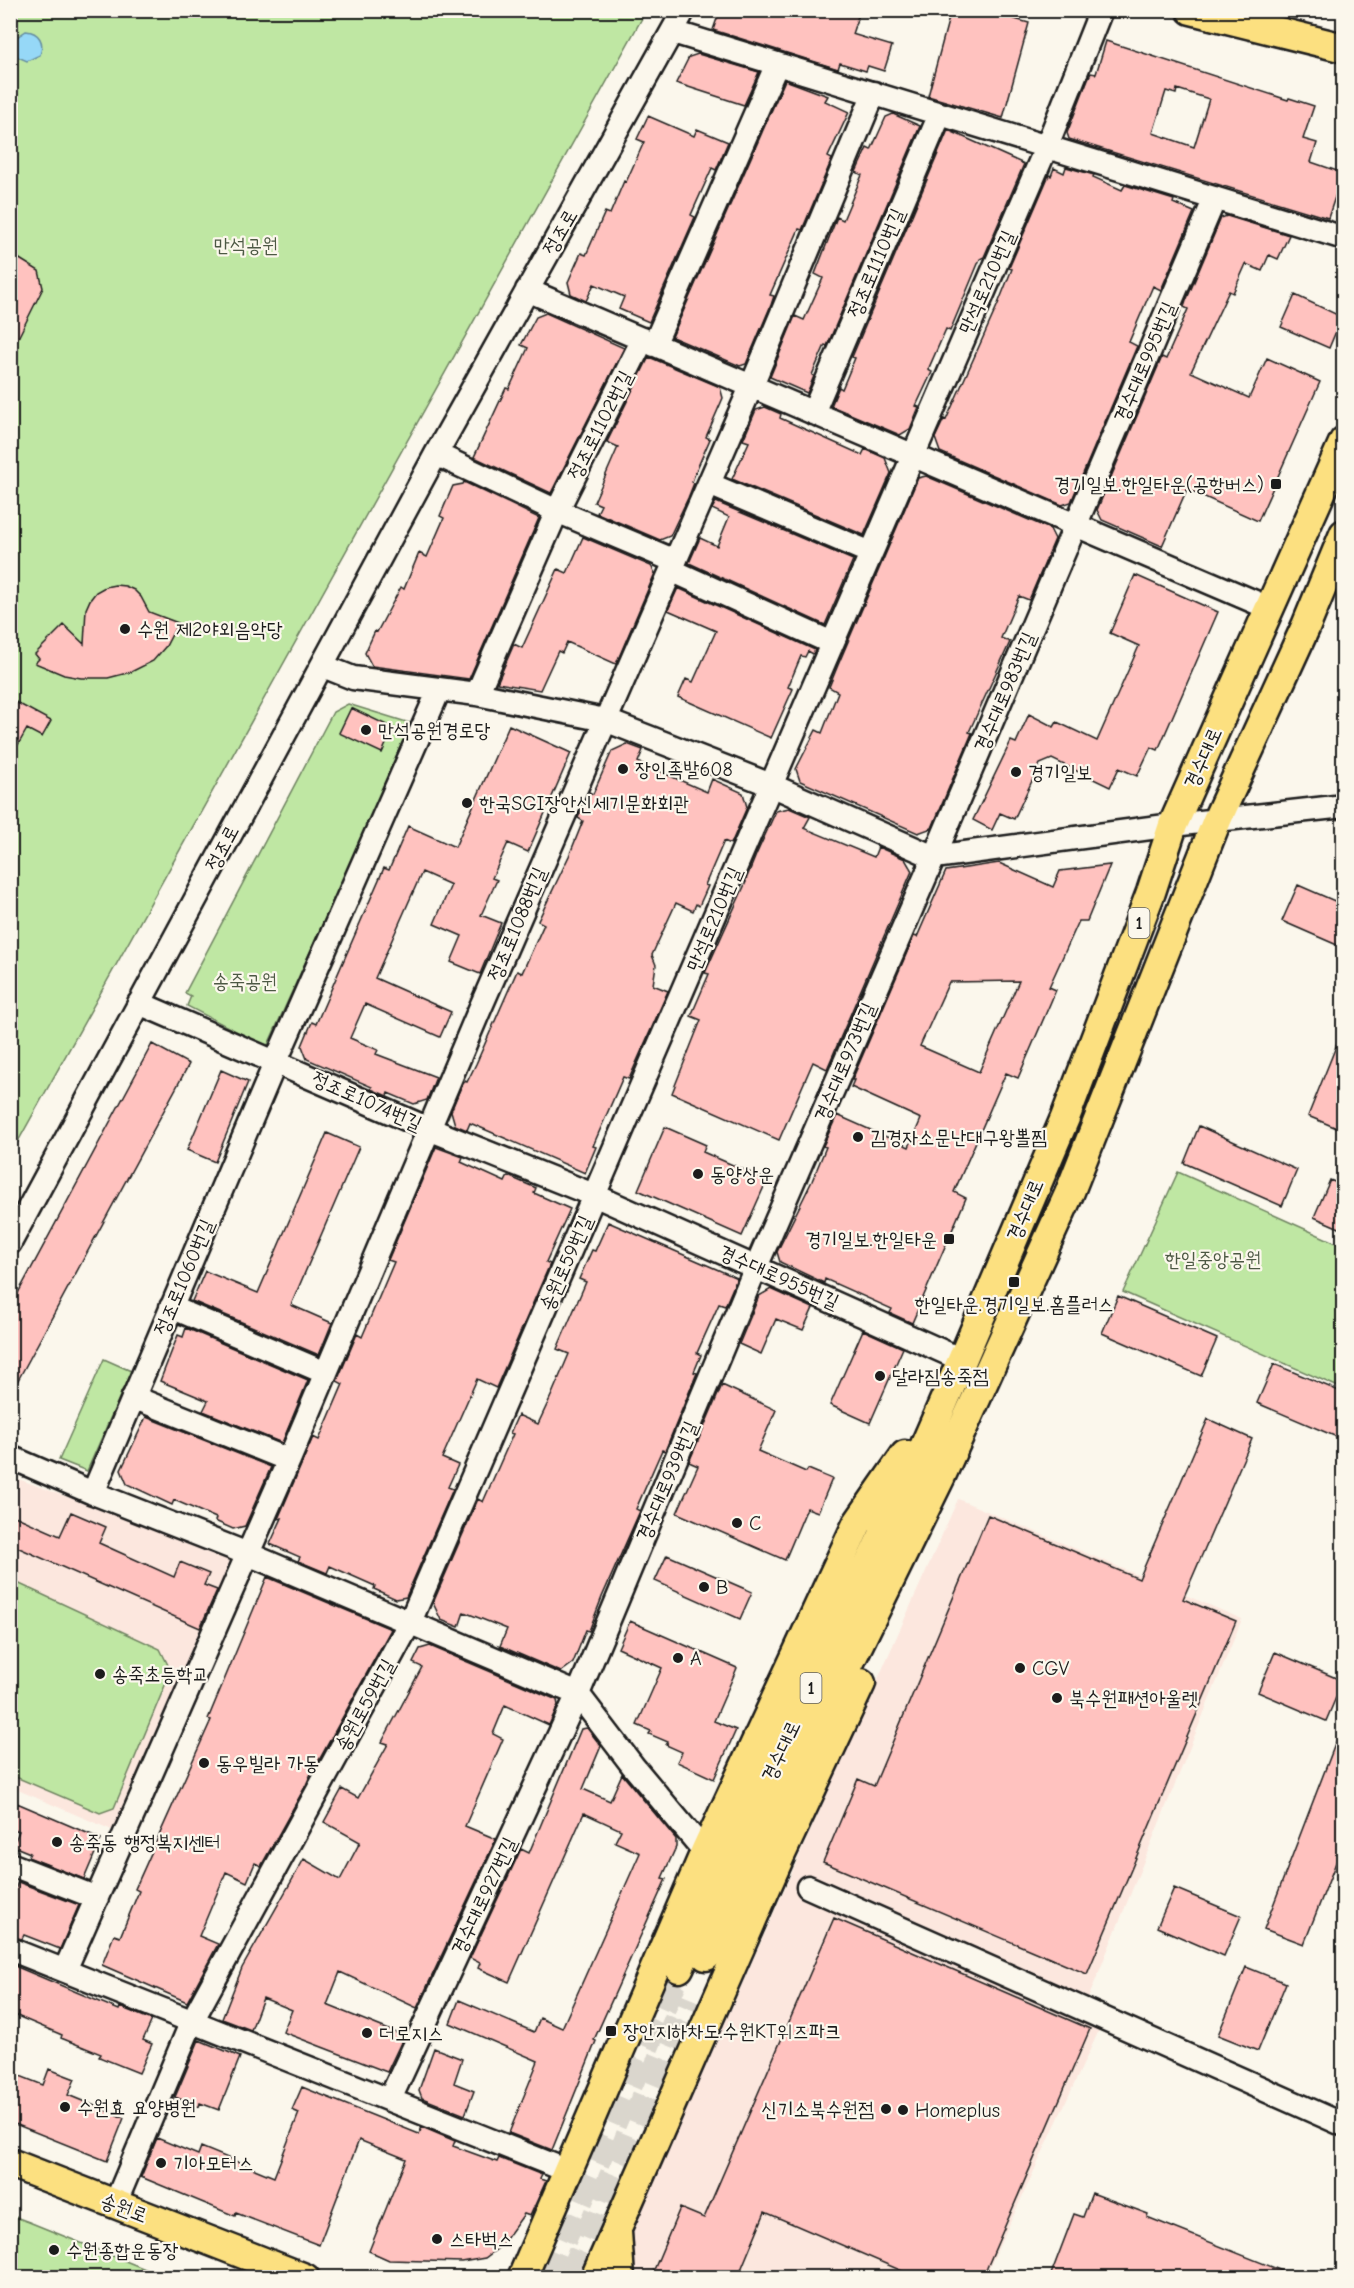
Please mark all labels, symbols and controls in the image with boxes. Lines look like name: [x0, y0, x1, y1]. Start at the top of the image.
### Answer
street label: 정조로: [538, 205, 582, 259]
street label: 정조로1110번길: [843, 205, 909, 321]
street label: 만석로210번길: [954, 227, 1020, 337]
park label: 만석공원: [214, 234, 278, 257]
street label: 경수대로995번길: [1109, 298, 1181, 426]
street label: 정조로1102번길: [563, 367, 637, 483]
place label: 경기일보.한일타운(공항버스): [1054, 473, 1264, 496]
marker: 경기일보.한일타운(공항버스): [1269, 477, 1283, 491]
place label: 수원 제2야외음악당: [137, 618, 283, 641]
marker: 수원 제2야외음악당: [118, 622, 132, 636]
street label: 경수대로983번길: [969, 629, 1041, 755]
place label: 만석공원경로당: [378, 719, 491, 742]
marker: 만석공원경로당: [359, 723, 373, 737]
street label: 경수대로: [1179, 724, 1227, 792]
place label: 장인족발608: [635, 758, 733, 781]
place label: 경기일보: [1028, 761, 1092, 784]
marker: 장인족발608: [616, 762, 630, 776]
marker: 경기일보: [1009, 765, 1023, 779]
place label: 한국SGI장안신세기문화회관: [479, 792, 689, 815]
marker: 한국SGI장안신세기문화회관: [460, 796, 474, 810]
street label: 정조로: [201, 821, 243, 875]
street label: 만석로210번길: [682, 863, 746, 975]
street label: 정조로1088번길: [483, 864, 551, 984]
road number: 1: [1128, 908, 1150, 938]
park label: 송죽공원: [213, 970, 277, 993]
street label: 경수대로973번길: [810, 999, 880, 1125]
street label: 정조로1074번길: [308, 1066, 426, 1136]
place label: 김경자소문난대구왕뽈찜: [870, 1126, 1047, 1149]
marker: 김경자소문난대구왕뽈찜: [851, 1130, 865, 1144]
place label: 동양상운: [710, 1163, 774, 1186]
marker: 동양상운: [691, 1167, 705, 1181]
street label: 경수대로: [1002, 1176, 1048, 1244]
street label: 송원로59번길: [535, 1212, 597, 1314]
street label: 정조로1060번길: [149, 1216, 219, 1338]
place label: 경기일보.한일타운: [805, 1228, 937, 1251]
marker: 경기일보.한일타운: [942, 1232, 956, 1246]
street label: 경수대로955번길: [715, 1240, 843, 1314]
park label: 한일중앙공원: [1165, 1248, 1261, 1271]
marker: 한일타운.경기일보.홈플러스: [1007, 1275, 1021, 1289]
place label: 한일타운.경기일보.홈플러스: [914, 1293, 1114, 1316]
place label: 달라짐송죽점: [892, 1365, 989, 1388]
marker: 달라짐송죽점: [873, 1369, 887, 1383]
street label: 경수대로939번길: [631, 1418, 703, 1544]
place label: C: [749, 1512, 761, 1535]
marker: C: [730, 1516, 744, 1530]
place label: B: [716, 1576, 728, 1599]
marker: B: [697, 1580, 711, 1594]
place label: A: [690, 1647, 702, 1670]
marker: A: [671, 1651, 685, 1665]
street label: 송원로59번길: [330, 1655, 400, 1755]
place label: CGV: [1032, 1657, 1070, 1680]
marker: CGV: [1013, 1661, 1027, 1675]
place label: 송죽초등학교: [112, 1663, 209, 1686]
marker: 송죽초등학교: [93, 1667, 107, 1681]
road number: 1: [800, 1673, 822, 1703]
place label: 북수원패션아울렛: [1069, 1687, 1198, 1710]
marker: 북수원패션아울렛: [1050, 1691, 1064, 1705]
street label: 경수대로: [757, 1717, 805, 1785]
place label: 동우빌라 가동: [216, 1752, 319, 1775]
marker: 동우빌라 가동: [197, 1756, 211, 1770]
place label: 송죽동 행정복지센터: [69, 1831, 221, 1854]
street label: 경수대로927번길: [447, 1834, 521, 1958]
marker: 송죽동 행정복지센터: [50, 1835, 64, 1849]
place label: 장안지하차도.수원KT위즈파크: [623, 2020, 841, 2043]
place label: 더로지스: [379, 2022, 443, 2045]
marker: 장안지하차도.수원KT위즈파크: [604, 2024, 618, 2038]
marker: 더로지스: [360, 2026, 374, 2040]
place label: 수원효 요양병원: [77, 2096, 196, 2119]
place label: 신기소북수원점: [761, 2098, 874, 2121]
place label: Homeplus: [915, 2099, 1000, 2122]
marker: 수원효 요양병원: [58, 2100, 72, 2114]
marker: 신기소북수원점: [879, 2102, 893, 2116]
marker: Homeplus: [896, 2103, 910, 2117]
place label: 기아모터스: [173, 2152, 253, 2175]
marker: 기아모터스: [154, 2156, 168, 2170]
street label: 송원로: [97, 2189, 151, 2227]
place label: 스타벅스: [449, 2228, 513, 2251]
marker: 스타벅스: [430, 2232, 444, 2246]
place label: 수원종합운동장: [66, 2239, 179, 2262]
marker: 수원종합운동장: [47, 2243, 61, 2257]

